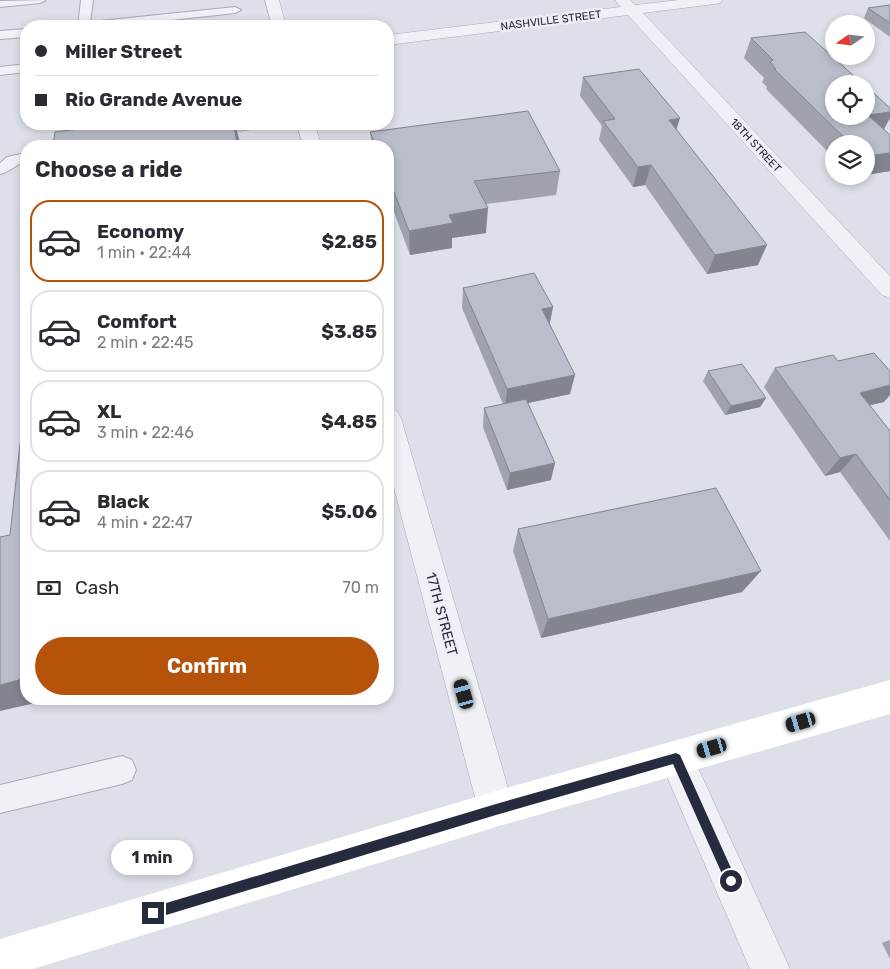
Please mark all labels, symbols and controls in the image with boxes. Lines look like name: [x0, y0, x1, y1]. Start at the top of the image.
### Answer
street label: NASHVILLE STREET: [500, 8, 603, 33]
north arrow: [825, 15, 875, 65]
map controls: [825, 15, 875, 185]
text: Miller Street: [65, 40, 182, 63]
button: locate: [825, 75, 875, 125]
text: Rio Grande Avenue: [65, 88, 242, 111]
street label: 18TH STREET: [727, 116, 784, 175]
button: layers: [825, 135, 875, 185]
text: Choose a ride: [35, 156, 182, 183]
icon: car: [37, 219, 82, 264]
text: Economy: [97, 220, 184, 243]
text: $2.85: [322, 230, 377, 253]
text: 1 min · 22:44: [97, 243, 191, 262]
icon: car: [37, 309, 82, 354]
text: Comfort: [97, 310, 177, 333]
text: $3.85: [321, 320, 377, 343]
text: 2 min · 22:45: [97, 333, 194, 352]
icon: car: [37, 399, 82, 444]
text: XL: [97, 400, 121, 423]
text: $4.85: [321, 410, 377, 433]
text: 3 min · 22:46: [97, 423, 194, 442]
icon: car: [37, 489, 82, 534]
text: Black: [97, 490, 149, 513]
text: $5.06: [322, 500, 377, 523]
text: 4 min · 22:47: [97, 513, 193, 532]
street label: 17TH STREET: [422, 571, 461, 658]
icon: cash: [35, 574, 63, 602]
text: Cash: [75, 576, 119, 599]
text: 70 m: [342, 578, 379, 597]
button: Confirm: [35, 637, 379, 695]
car: [452, 678, 475, 710]
car: [784, 711, 817, 733]
car: [695, 737, 728, 759]
callout: 1 min: [112, 840, 194, 876]
text: 1 min: [132, 848, 172, 867]
route start: [720, 870, 742, 892]
route end: [142, 902, 164, 924]

